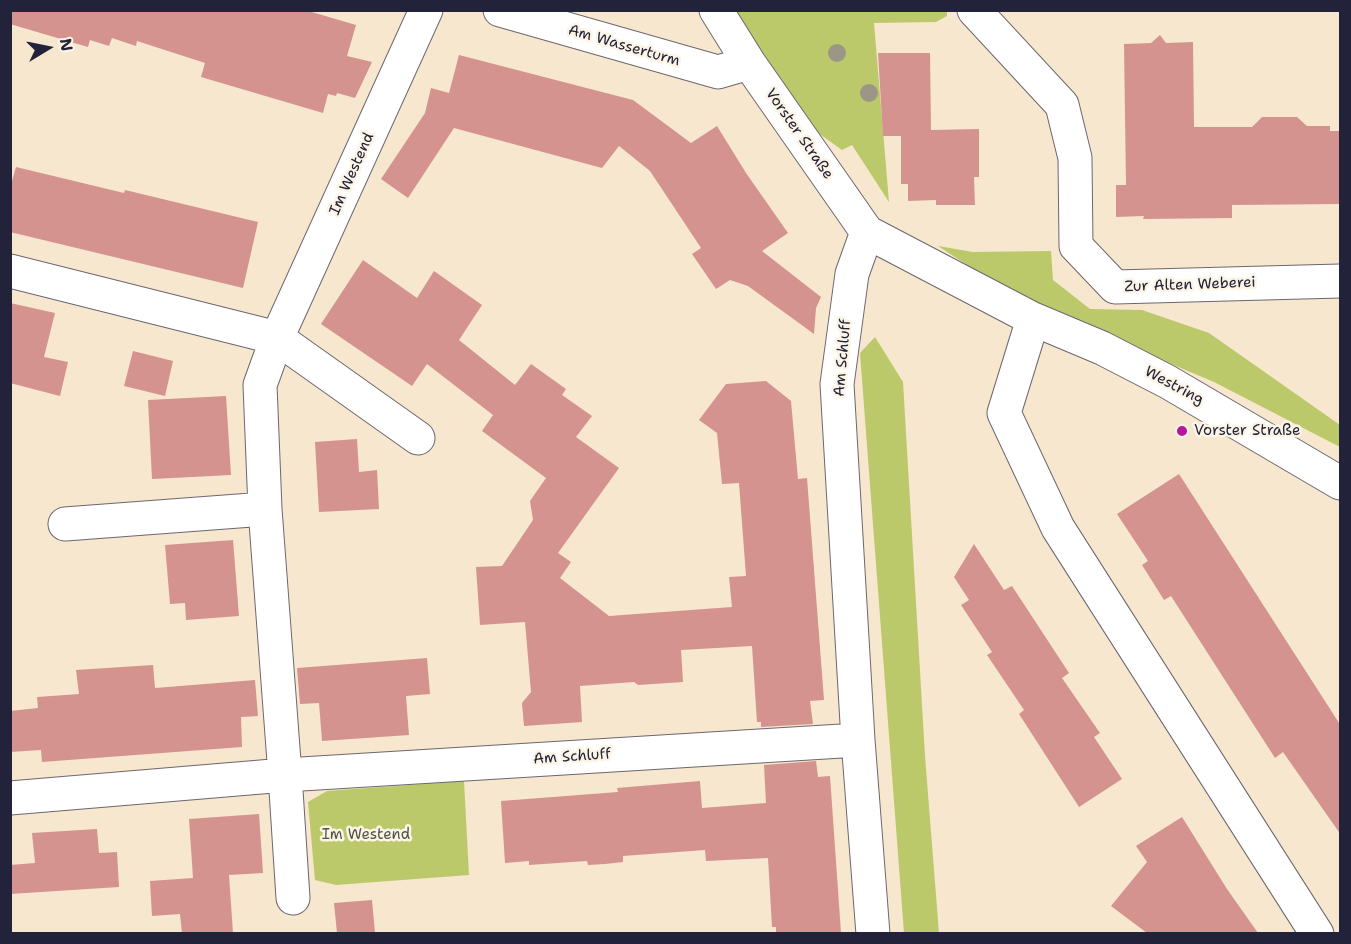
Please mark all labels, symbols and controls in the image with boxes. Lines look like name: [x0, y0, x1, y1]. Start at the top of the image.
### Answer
north arrow: [18, 18, 78, 78]
street label: Am Wasserturm: [566, 21, 682, 71]
text: N: [55, 37, 78, 53]
street label: Vorster Straße: [761, 85, 837, 183]
street label: Im Westend: [326, 130, 378, 218]
street label: Zur Alten Weberei: [1124, 274, 1256, 296]
street label: Am Schluff: [831, 319, 855, 397]
street label: Westring: [1141, 363, 1207, 409]
place label: Vorster Straße: [1194, 422, 1300, 440]
marker: Vorster Straße: [1175, 424, 1189, 438]
street label: Am Schluff: [533, 745, 611, 769]
park label: Im Westend: [322, 826, 410, 844]

